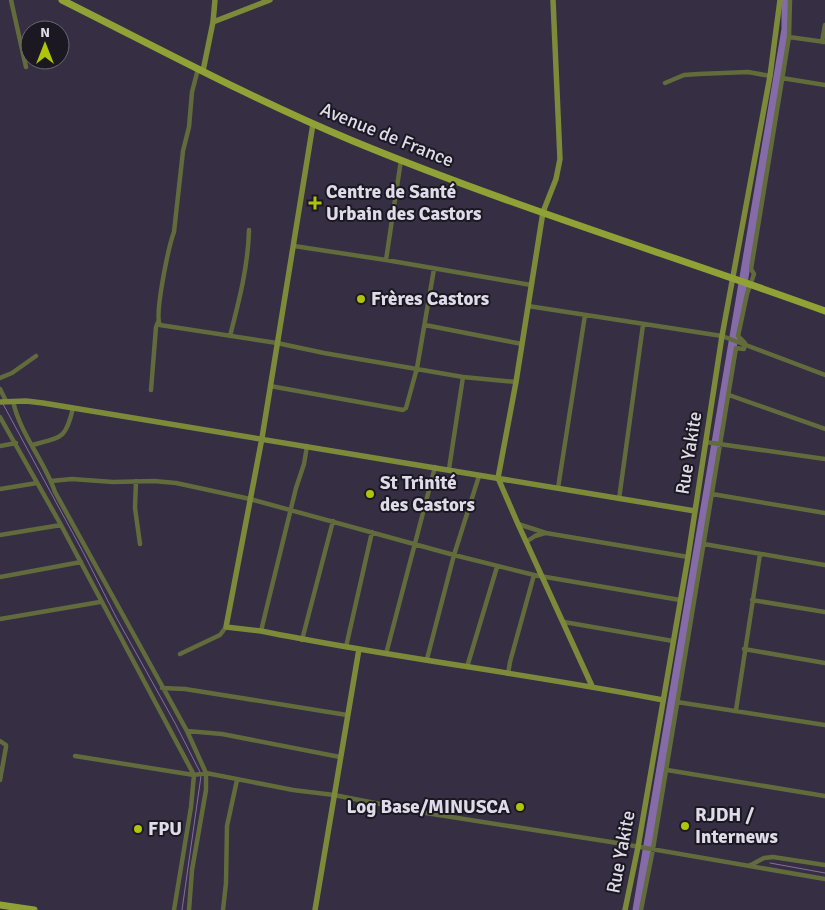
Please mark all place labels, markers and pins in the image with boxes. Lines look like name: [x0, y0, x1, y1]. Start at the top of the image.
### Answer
place label: Centre de Santé Urbain des Castors: [326, 180, 481, 226]
marker: Centre de Santé Urbain des Castors: [308, 196, 322, 210]
place label: Frères Castors: [371, 287, 489, 311]
marker: Frères Castors: [355, 293, 367, 305]
place label: St Trinité des Castors: [380, 471, 475, 517]
marker: St Trinité des Castors: [364, 488, 376, 500]
place label: Log Base/MINUSCA: [346, 795, 510, 819]
marker: Log Base/MINUSCA: [514, 801, 526, 813]
place label: RJDH / Internews: [695, 803, 778, 849]
place label: FPU: [148, 817, 182, 841]
marker: RJDH / Internews: [679, 820, 691, 832]
marker: FPU: [132, 823, 144, 835]

